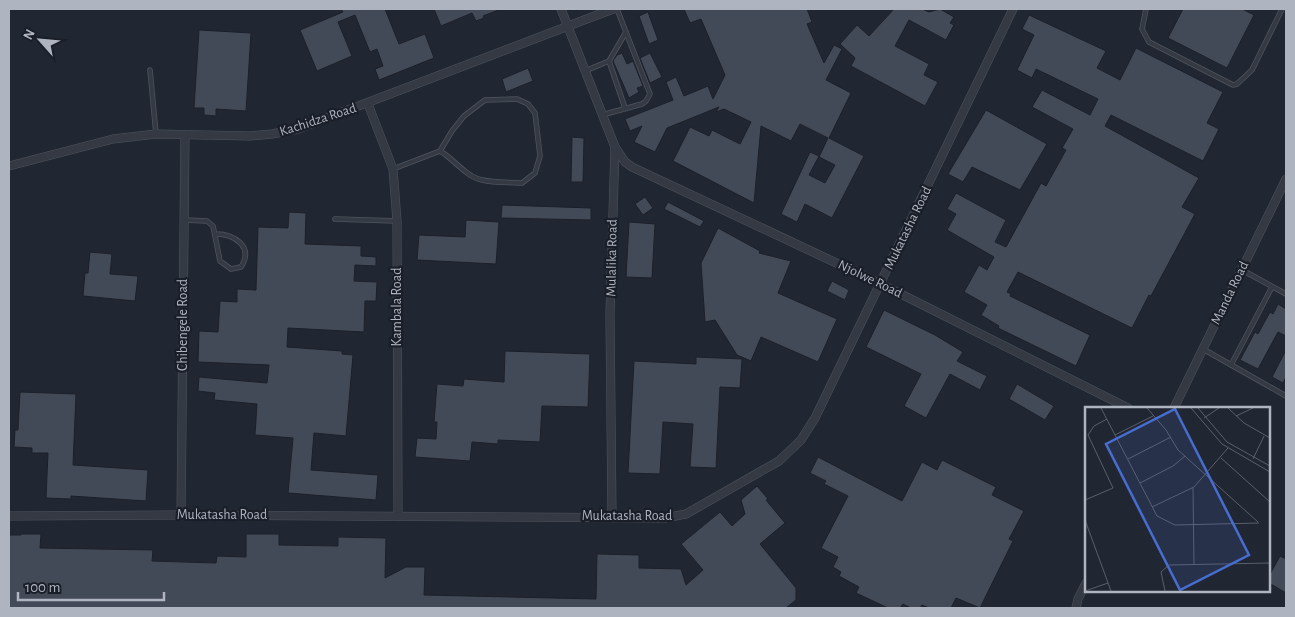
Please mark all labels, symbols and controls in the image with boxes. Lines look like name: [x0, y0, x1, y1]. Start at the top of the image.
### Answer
north arrow: [15, 15, 65, 65]
text: N: [21, 27, 38, 42]
street label: Kachidza Road: [278, 101, 358, 139]
street label: Mukatasha Road: [882, 184, 934, 272]
street label: Mulalika Road: [604, 219, 620, 297]
street label: Njolwe Road: [836, 257, 904, 301]
street label: Manda Road: [1209, 259, 1251, 327]
street label: Kambala Road: [390, 268, 404, 346]
street label: Chibengele Road: [176, 279, 190, 371]
inset map: [1085, 407, 1270, 592]
street label: Mukatasha Road: [177, 508, 267, 522]
street label: Mukatasha Road: [582, 509, 672, 523]
scale bar: [18, 570, 164, 602]
text: 100 m: [25, 580, 60, 595]

